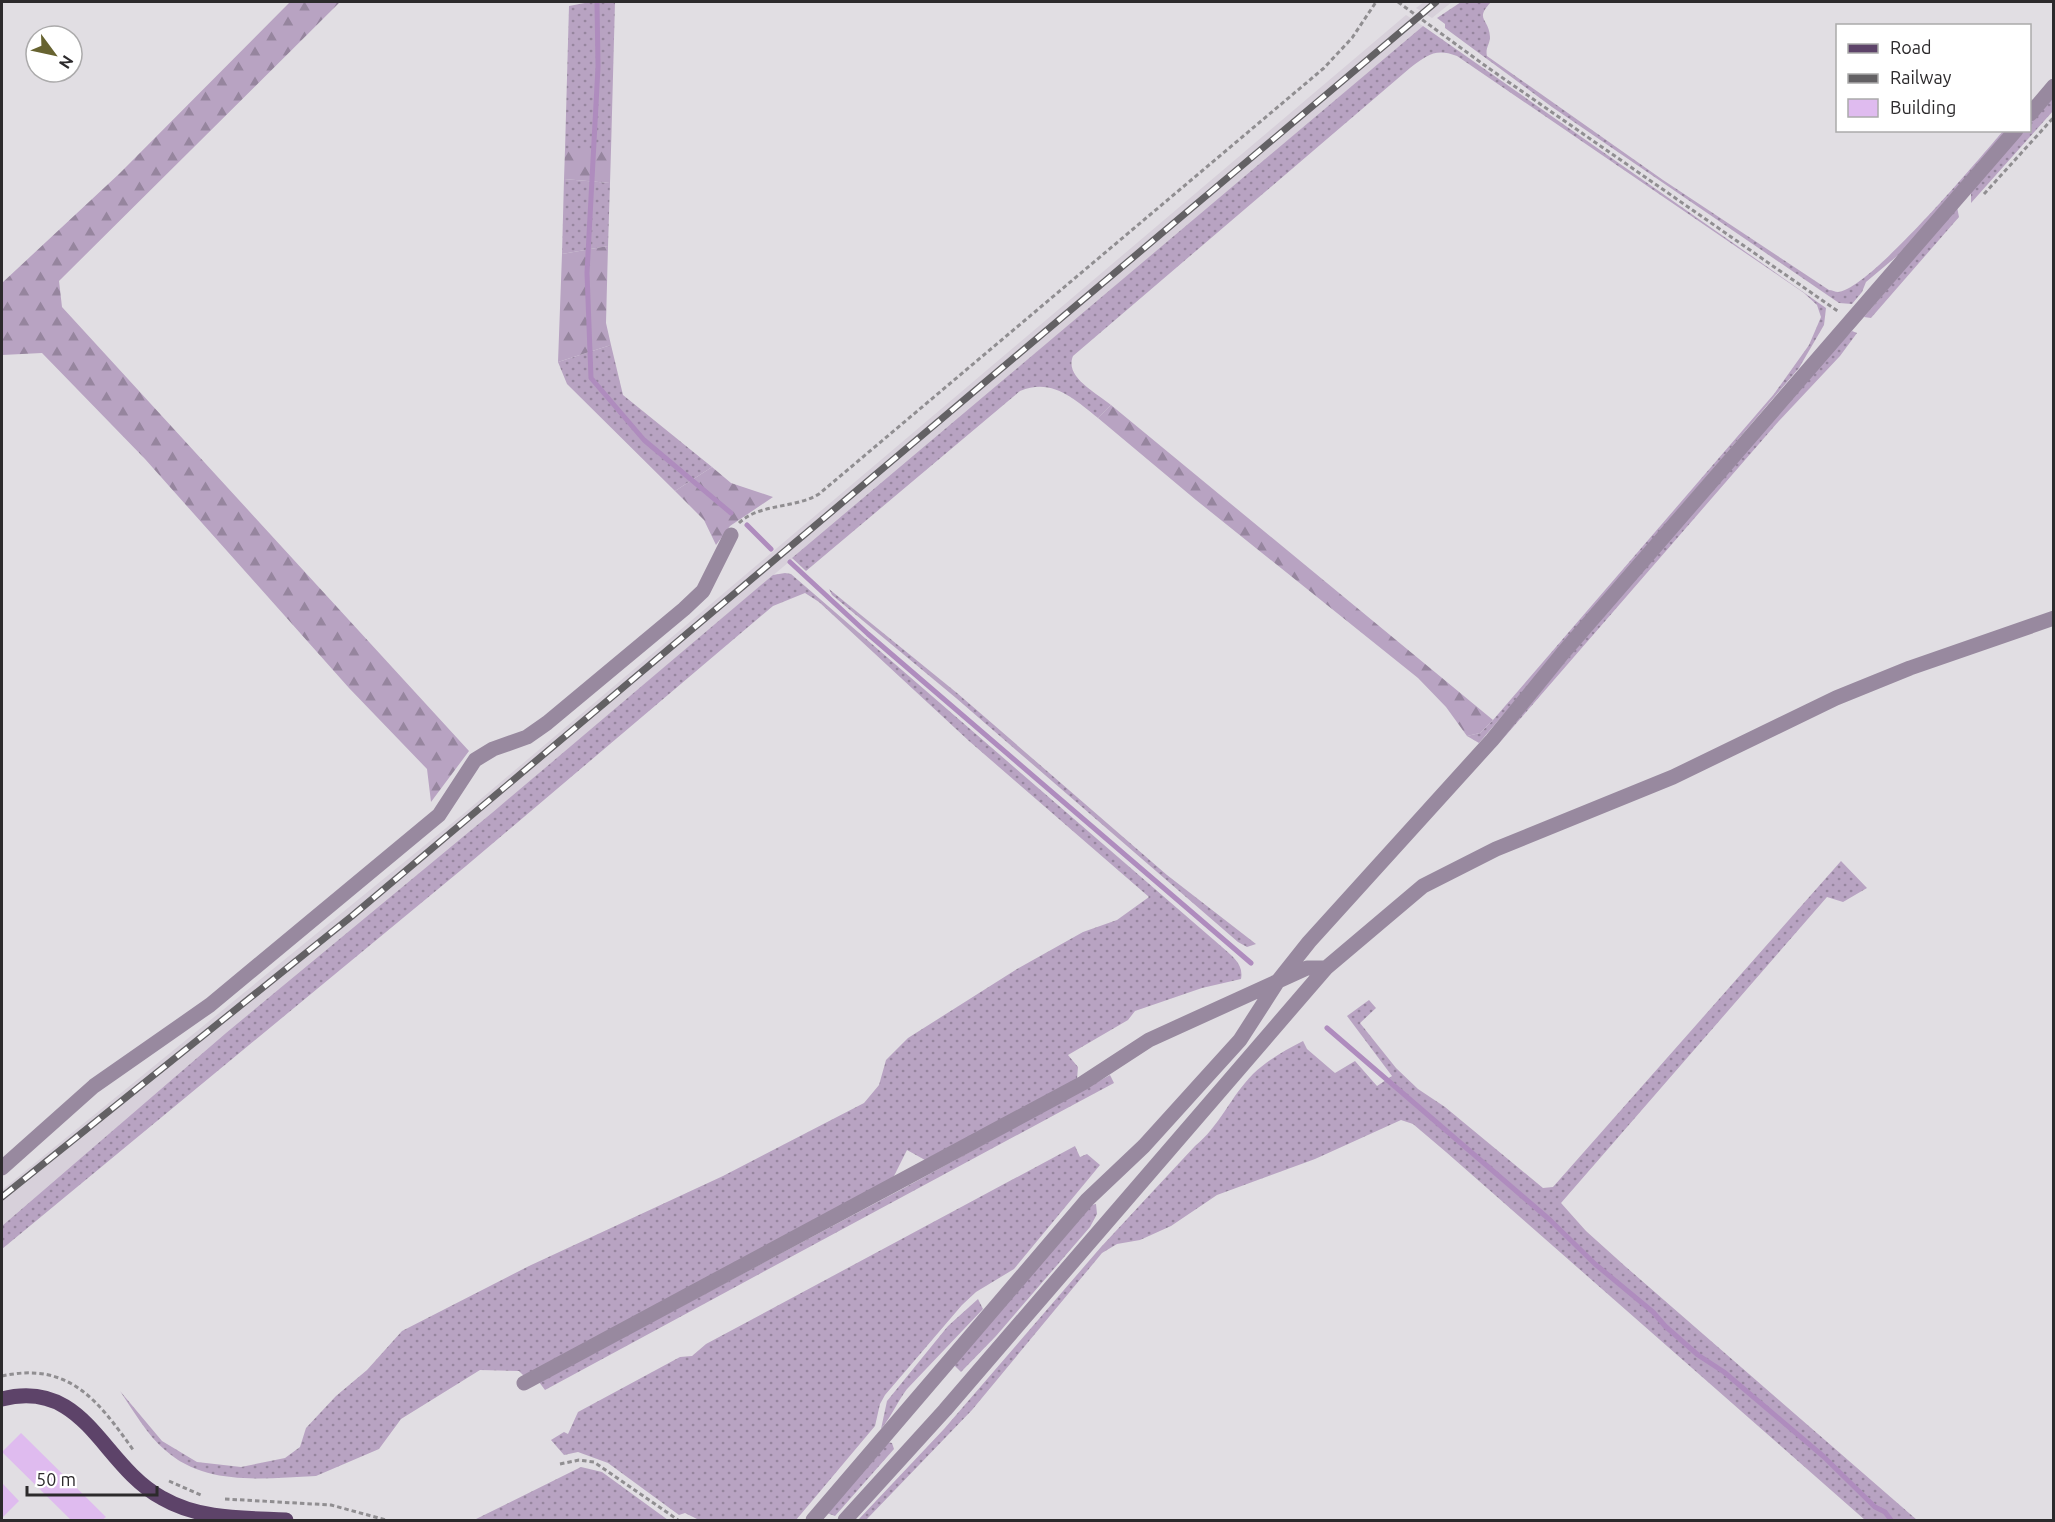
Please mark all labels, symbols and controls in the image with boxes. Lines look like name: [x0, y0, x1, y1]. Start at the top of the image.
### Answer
north arrow: [24, 24, 84, 84]
legend: [1836, 24, 2031, 132]
text: Road: [1890, 37, 1932, 57]
text: N: [56, 52, 77, 72]
text: Railway: [1890, 67, 1952, 87]
text: Building: [1890, 97, 1956, 117]
scale bar: [27, 1459, 158, 1497]
text: 50 m: [36, 1469, 76, 1489]

